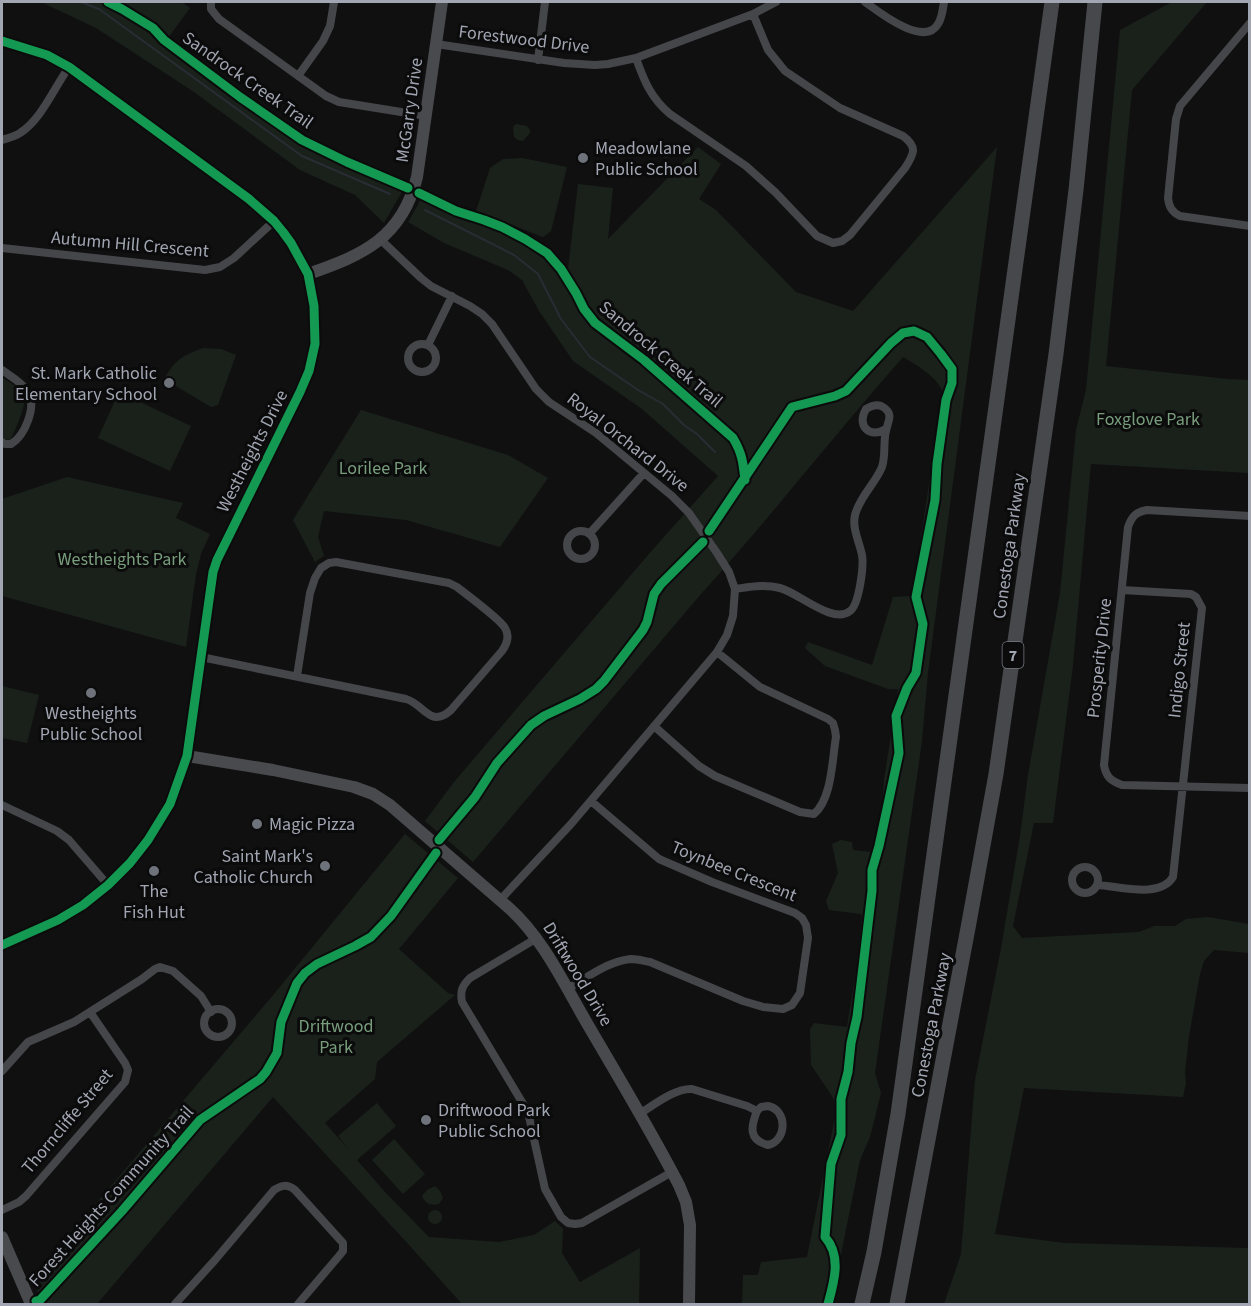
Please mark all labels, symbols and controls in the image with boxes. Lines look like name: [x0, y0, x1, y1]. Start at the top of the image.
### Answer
street label: Forestwood Drive: [457, 19, 591, 60]
street label: Sandrock Creek Trail: [177, 26, 318, 135]
street label: McGarry Drive: [390, 56, 429, 164]
place label: Meadowlane Public School: [595, 136, 697, 182]
marker: Meadowlane Public School: [576, 151, 590, 165]
street label: Autumn Hill Crescent: [50, 225, 210, 264]
street label: Sandrock Creek Trail: [593, 295, 728, 414]
place label: St. Mark Catholic Elementary School: [15, 361, 157, 407]
marker: St. Mark Catholic Elementary School: [162, 376, 176, 390]
street label: Westheights Drive: [211, 386, 294, 517]
street label: Royal Orchard Drive: [561, 387, 694, 498]
park label: Foxglove Park: [1096, 407, 1200, 432]
park label: Lorilee Park: [339, 456, 427, 481]
street label: Conestoga Parkway: [987, 471, 1032, 621]
park label: Westheights Park: [57, 547, 187, 572]
street label: Prosperity Drive: [1081, 597, 1118, 719]
street label: Indigo Street: [1162, 621, 1197, 719]
road number: 7: [1002, 642, 1024, 668]
marker: Westheights Public School: [84, 686, 98, 700]
place label: Westheights Public School: [40, 701, 142, 747]
place label: Magic Pizza: [269, 812, 355, 837]
marker: Magic Pizza: [250, 817, 264, 831]
street label: Toynbee Crescent: [667, 835, 800, 908]
place label: Saint Mark's Catholic Church: [194, 844, 313, 890]
marker: Saint Mark's Catholic Church: [318, 859, 332, 873]
marker: The Fish Hut: [147, 864, 161, 878]
place label: The Fish Hut: [123, 879, 185, 925]
street label: Driftwood Drive: [537, 917, 619, 1031]
street label: Conestoga Parkway: [905, 950, 958, 1100]
park label: Driftwood Park: [299, 1014, 373, 1060]
street label: Thorncliffe Street: [16, 1063, 119, 1179]
place label: Driftwood Park Public School: [438, 1098, 550, 1144]
street label: Forest Heights Community Trail: [23, 1100, 200, 1292]
marker: Driftwood Park Public School: [419, 1113, 433, 1127]

